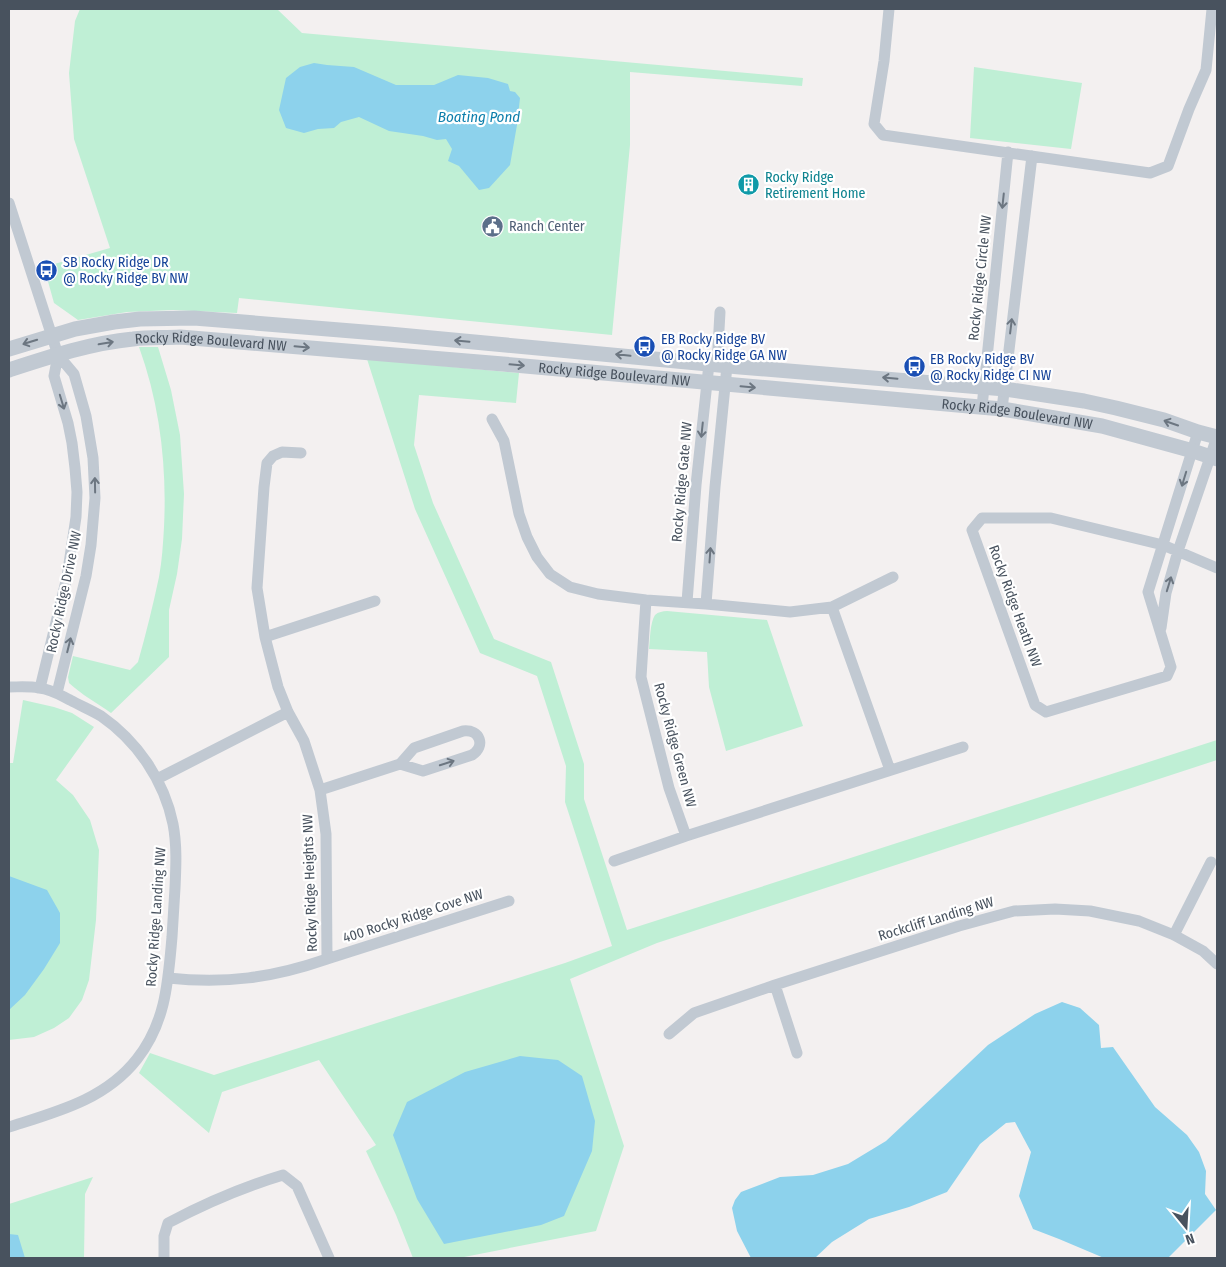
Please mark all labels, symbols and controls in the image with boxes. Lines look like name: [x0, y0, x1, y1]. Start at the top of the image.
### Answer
water label: Boating Pond: [438, 108, 520, 126]
place label: Rocky Ridge Retirement Home: [765, 169, 865, 202]
building icon: Rocky Ridge Retirement Home: [737, 173, 761, 197]
one-way arrow: [998, 192, 1008, 208]
public building icon: Ranch Center: [481, 214, 505, 238]
street label: Rocky Ridge Circle NW: [965, 214, 995, 342]
place label: Ranch Center: [509, 218, 585, 235]
place label: SB Rocky Ridge DR @ Rocky Ridge BV NW: [63, 254, 189, 287]
bus stop icon: SB Rocky Ridge DR @ Rocky Ridge BV NW: [35, 258, 59, 282]
one-way arrow: [1007, 318, 1017, 334]
street label: Rocky Ridge Boulevard NW: [134, 328, 288, 354]
place label: EB Rocky Ridge BV @ Rocky Ridge GA NW: [661, 331, 787, 364]
bus stop icon: EB Rocky Ridge BV @ Rocky Ridge GA NW: [633, 335, 657, 359]
one-way arrow: [454, 336, 470, 346]
one-way arrow: [23, 338, 39, 348]
one-way arrow: [97, 338, 113, 348]
one-way arrow: [294, 343, 310, 352]
one-way arrow: [616, 351, 632, 360]
place label: EB Rocky Ridge BV @ Rocky Ridge CI NW: [930, 351, 1052, 384]
bus stop icon: EB Rocky Ridge BV @ Rocky Ridge CI NW: [902, 355, 926, 379]
street label: Rocky Ridge Boulevard NW: [538, 359, 691, 389]
one-way arrow: [508, 361, 524, 370]
one-way arrow: [882, 374, 898, 383]
one-way arrow: [740, 382, 756, 391]
one-way arrow: [57, 394, 67, 410]
street label: Rocky Ridge Boulevard NW: [941, 395, 1094, 433]
one-way arrow: [1163, 417, 1179, 427]
street label: Rocky Ridge Gate NW: [668, 421, 696, 543]
one-way arrow: [697, 422, 707, 438]
one-way arrow: [1179, 470, 1189, 486]
one-way arrow: [90, 478, 99, 494]
street label: Rocky Ridge Drive NW: [43, 529, 85, 654]
street label: Rocky Ridge Heath NW: [985, 543, 1045, 670]
one-way arrow: [705, 547, 714, 563]
one-way arrow: [1164, 577, 1174, 593]
one-way arrow: [65, 638, 74, 654]
street label: Rocky Ridge Green NW: [650, 681, 700, 810]
one-way arrow: [439, 758, 455, 768]
street label: Rocky Ridge Heights NW: [299, 813, 321, 952]
street label: Rocky Ridge Landing NW: [143, 846, 169, 987]
street label: 400 Rocky Ridge Cove NW: [341, 885, 486, 947]
street label: Rockcliff Landing NW: [876, 893, 996, 945]
north arrow: [1161, 1202, 1211, 1252]
text: N: [1183, 1230, 1196, 1248]

